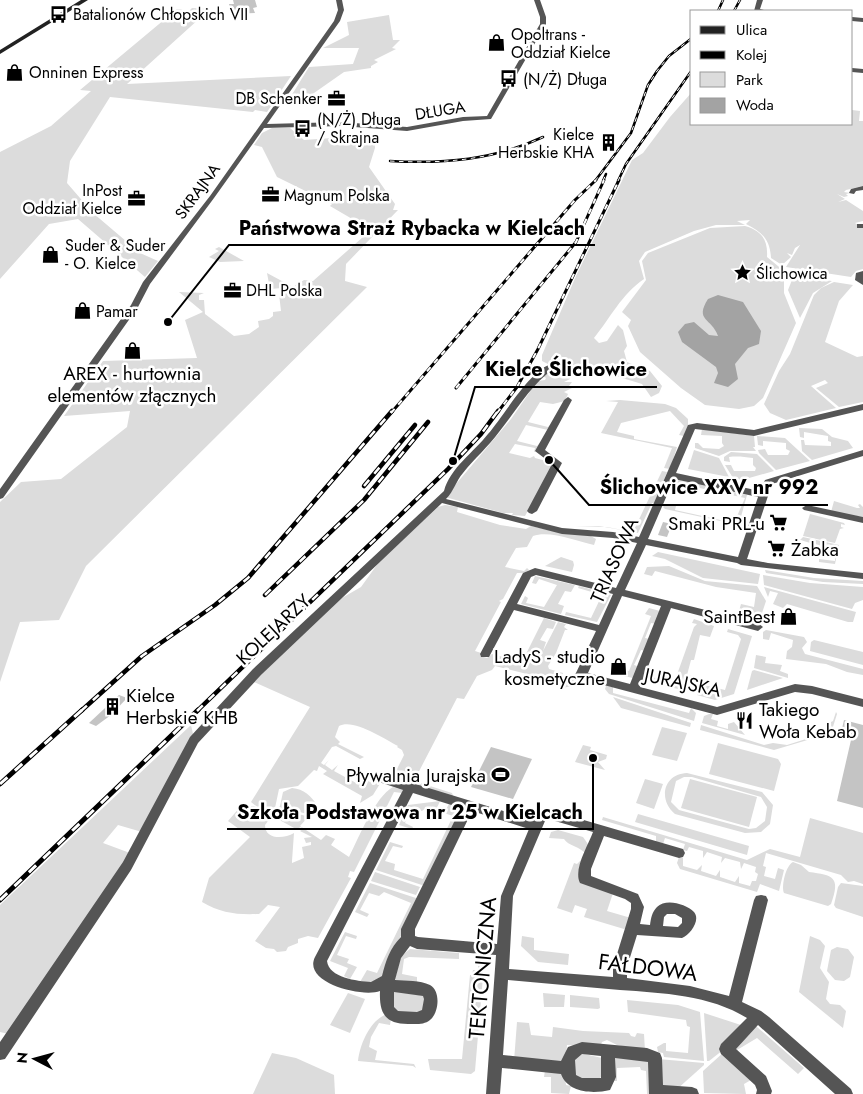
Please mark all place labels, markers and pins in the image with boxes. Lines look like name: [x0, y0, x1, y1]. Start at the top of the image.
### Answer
place label: Batalionów Chłopskich VII: [73, 3, 248, 26]
bus stop icon: Batalionów Chłopskich VII: [49, 4, 69, 24]
place label: Opoltrans - Oddział Kielce: [511, 23, 611, 64]
shop icon: Opoltrans - Oddział Kielce: [487, 33, 507, 53]
place label: Onninen Express: [29, 61, 143, 84]
shop icon: Onninen Express: [5, 62, 25, 82]
place label: (N/Ż) Długa: [523, 68, 607, 91]
bus stop icon: (N/Ż) Długa: [499, 69, 519, 89]
place label: DB Schenker: [235, 87, 323, 110]
office icon: DB Schenker: [326, 88, 346, 108]
place label: (N/Ż) Długa / Skrajna: [317, 108, 401, 149]
bus stop icon: (N/Ż) Długa / Skrajna: [293, 118, 313, 138]
place label: Kielce Herbskie KHA: [498, 123, 594, 164]
building icon: Kielce Herbskie KHA: [598, 133, 618, 153]
place label: InPost Oddział Kielce: [22, 179, 122, 220]
place label: Magnum Polska: [284, 184, 390, 207]
office icon: Magnum Polska: [260, 185, 280, 205]
office icon: InPost Oddział Kielce: [126, 189, 146, 209]
callout: Państwowa Straż Rybacka w Kielcach: [229, 210, 595, 245]
place label: Suder & Suder - O. Kielce: [65, 234, 166, 275]
shop icon: Suder & Suder - O. Kielce: [41, 244, 61, 264]
place label: Ślichowica: [756, 262, 828, 285]
place icon: Ślichowica: [732, 263, 752, 283]
place label: DHL Polska: [246, 279, 322, 302]
office icon: DHL Polska: [222, 280, 242, 300]
place label: Pamar: [96, 300, 138, 323]
shop icon: Pamar: [72, 301, 92, 321]
shop icon: AREX - hurtownia elementów złącznych: [122, 340, 142, 360]
callout: Kielce Ślichowice: [475, 352, 657, 387]
place label: AREX - hurtownia elementów złącznych: [48, 360, 216, 409]
callout: Ślichowice XXV nr 992: [589, 470, 828, 505]
place label: Smaki PRL-u: [668, 510, 765, 537]
supermarket icon: Smaki PRL-u: [769, 513, 789, 533]
place label: Żabka: [791, 536, 839, 563]
supermarket icon: Żabka: [767, 539, 787, 559]
place label: SaintBest: [703, 603, 775, 630]
shop icon: SaintBest: [779, 606, 799, 626]
place label: LadyS - studio kosmetyczne: [494, 643, 605, 692]
shop icon: LadyS - studio kosmetyczne: [609, 657, 629, 677]
place label: Kielce Herbskie KHB: [126, 682, 238, 731]
building icon: Kielce Herbskie KHB: [102, 696, 122, 716]
place label: Takiego Woła Kebab: [759, 696, 857, 745]
restaurant icon: Takiego Woła Kebab: [735, 710, 755, 730]
place label: Pływalnia Jurajska: [346, 762, 486, 789]
sports icon: Pływalnia Jurajska: [490, 765, 510, 785]
callout: Szkoła Podstawowa nr 25 w Kielcach: [227, 794, 593, 829]

